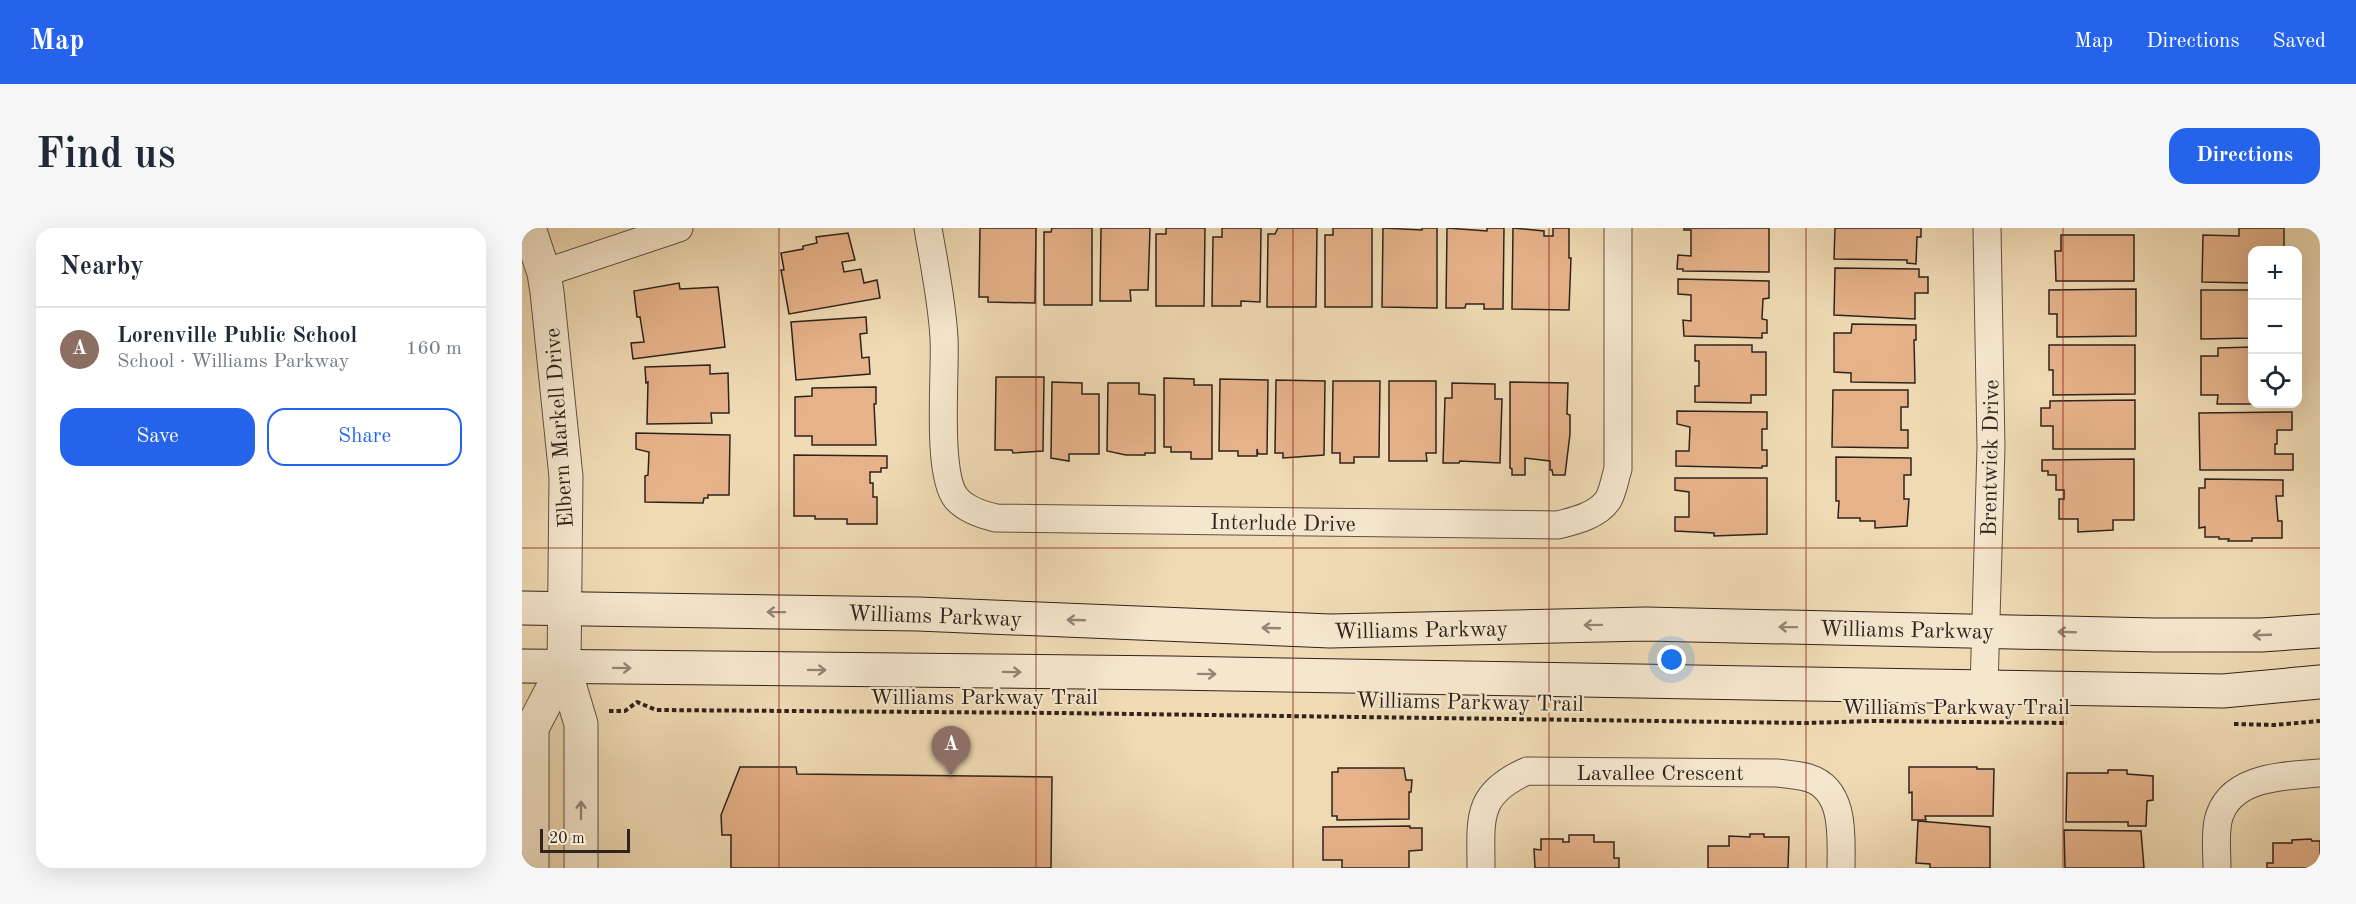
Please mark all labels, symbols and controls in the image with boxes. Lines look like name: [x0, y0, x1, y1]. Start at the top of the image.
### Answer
text: Map: [30, 28, 84, 56]
text: Map: [2074, 31, 2113, 52]
text: Directions: [2146, 31, 2240, 52]
text: Saved: [2273, 31, 2326, 52]
button: Directions: [2169, 128, 2320, 184]
text: Find us: [36, 135, 175, 177]
map controls: [2248, 246, 2302, 408]
button: +: [2248, 246, 2302, 300]
text: Nearby: [60, 254, 144, 280]
button: −: [2248, 300, 2302, 354]
text: Lorenville Public School: [117, 325, 357, 347]
street label: Elbern Markell Drive: [542, 327, 578, 529]
text: A: [72, 339, 87, 359]
text: 160 m: [406, 339, 462, 359]
text: School · Williams Parkway: [117, 352, 349, 372]
button: locate: [2248, 354, 2302, 408]
street label: Brentwick Drive: [1979, 379, 2003, 537]
button: Save: [60, 408, 255, 466]
button: Share: [267, 408, 462, 466]
street label: Interlude Drive: [1210, 512, 1356, 536]
street label: Williams Parkway: [847, 603, 1023, 631]
one-way arrow: [767, 606, 787, 618]
one-way arrow: [1067, 614, 1087, 625]
street label: Williams Parkway: [1334, 618, 1509, 644]
street label: Williams Parkway: [1820, 618, 1995, 644]
one-way arrow: [1583, 620, 1603, 631]
one-way arrow: [1778, 622, 1798, 633]
one-way arrow: [1262, 623, 1282, 634]
one-way arrow: [2057, 626, 2077, 638]
one-way arrow: [2252, 629, 2272, 640]
your location: [1657, 645, 1686, 674]
one-way arrow: [612, 662, 632, 673]
one-way arrow: [807, 664, 827, 676]
one-way arrow: [1002, 666, 1022, 677]
one-way arrow: [1197, 668, 1217, 679]
street label: Williams Parkway Trail: [870, 687, 1098, 709]
street label: Williams Parkway Trail: [1356, 690, 1584, 716]
street label: Williams Parkway Trail: [1842, 697, 2070, 719]
pin: A: [932, 726, 970, 776]
street label: Lavallee Crescent: [1576, 763, 1744, 785]
one-way arrow: [575, 800, 587, 820]
scale bar: [540, 826, 630, 854]
text: 20 m: [549, 831, 585, 847]

